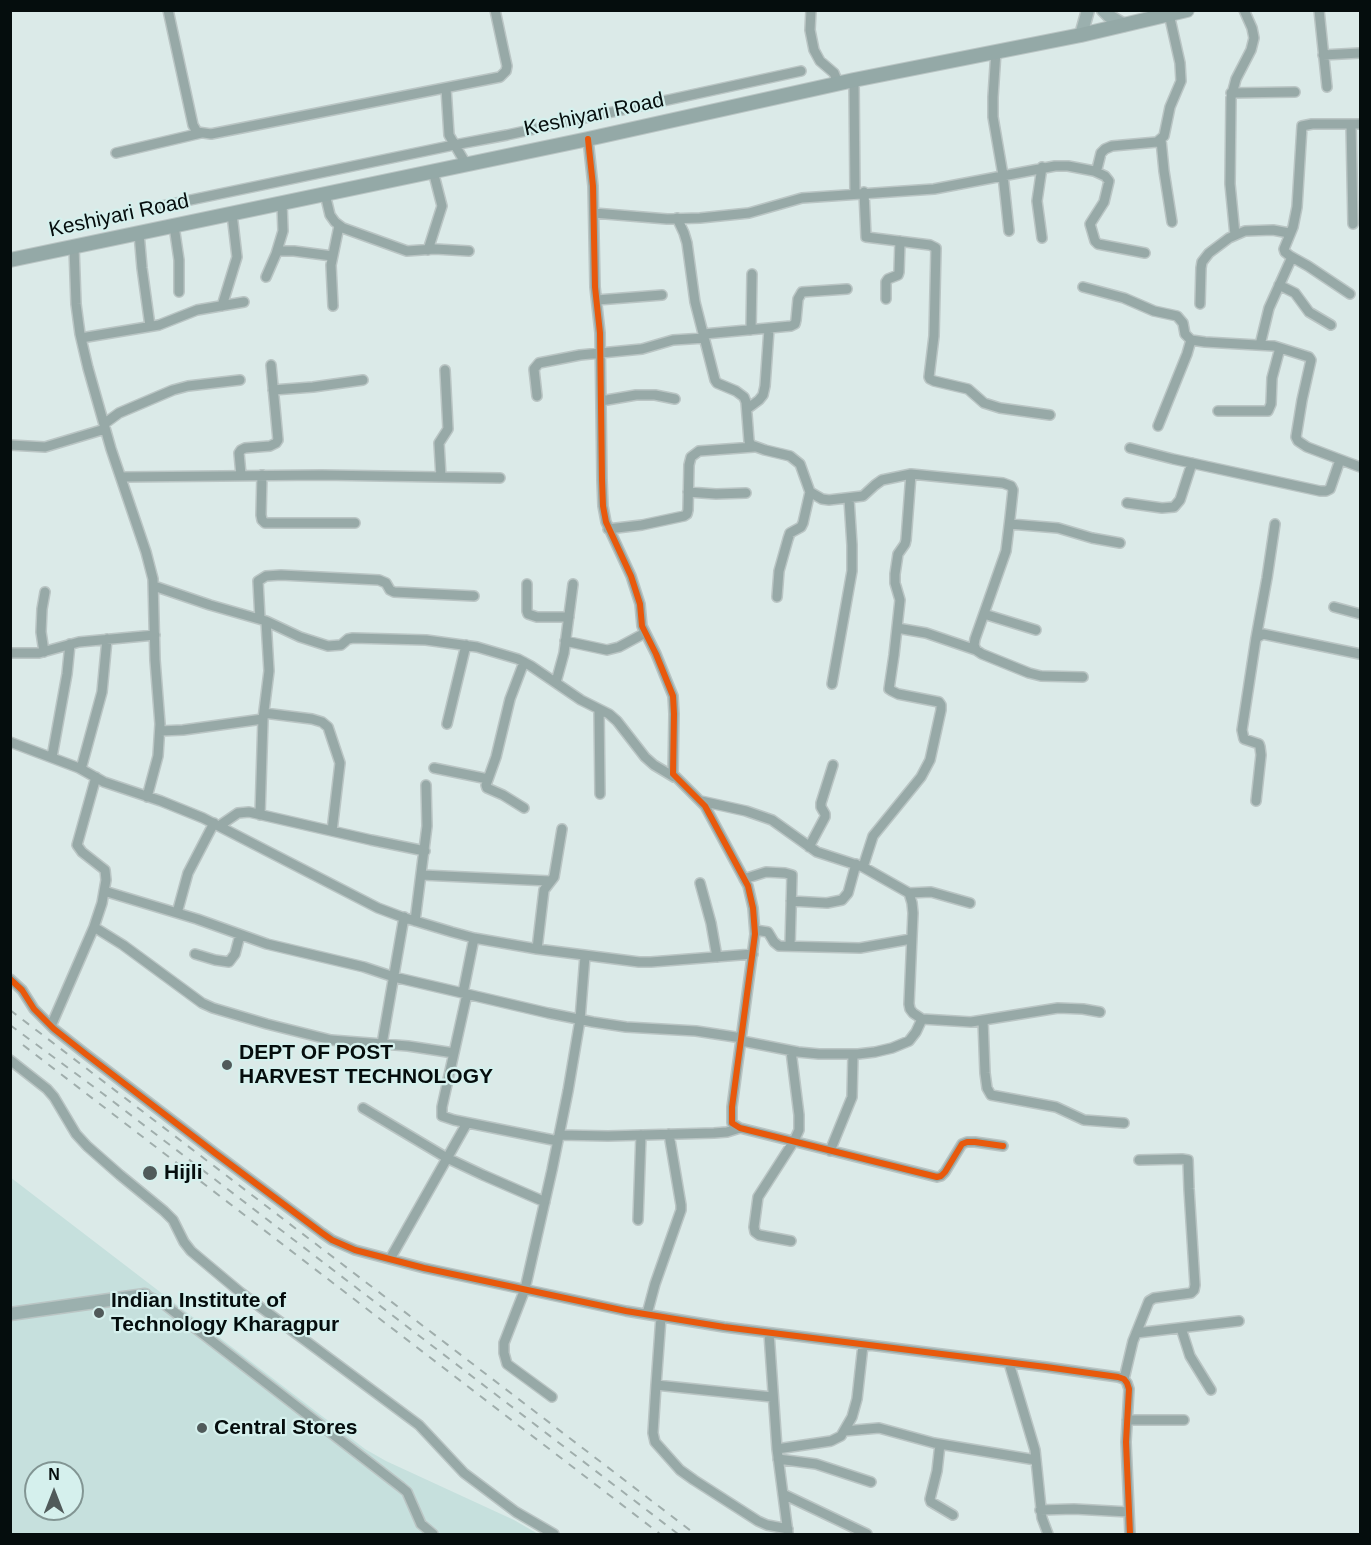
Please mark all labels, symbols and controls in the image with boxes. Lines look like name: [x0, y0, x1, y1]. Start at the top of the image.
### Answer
street label: Keshiyari Road: [522, 88, 666, 142]
street label: Keshiyari Road: [47, 189, 191, 243]
place label: DEPT OF POST HARVEST TECHNOLOGY: [239, 1040, 493, 1090]
marker: DEPT OF POST HARVEST TECHNOLOGY: [220, 1058, 234, 1072]
place label: Hijli: [164, 1160, 203, 1186]
marker: Hijli: [141, 1164, 159, 1182]
place label: Indian Institute of Technology Kharagpur: [111, 1288, 339, 1338]
marker: Indian Institute of Technology Kharagpur: [92, 1306, 106, 1320]
place label: Central Stores: [214, 1415, 358, 1441]
marker: Central Stores: [195, 1421, 209, 1435]
north arrow: [24, 1461, 84, 1521]
text: N: [48, 1466, 60, 1483]

